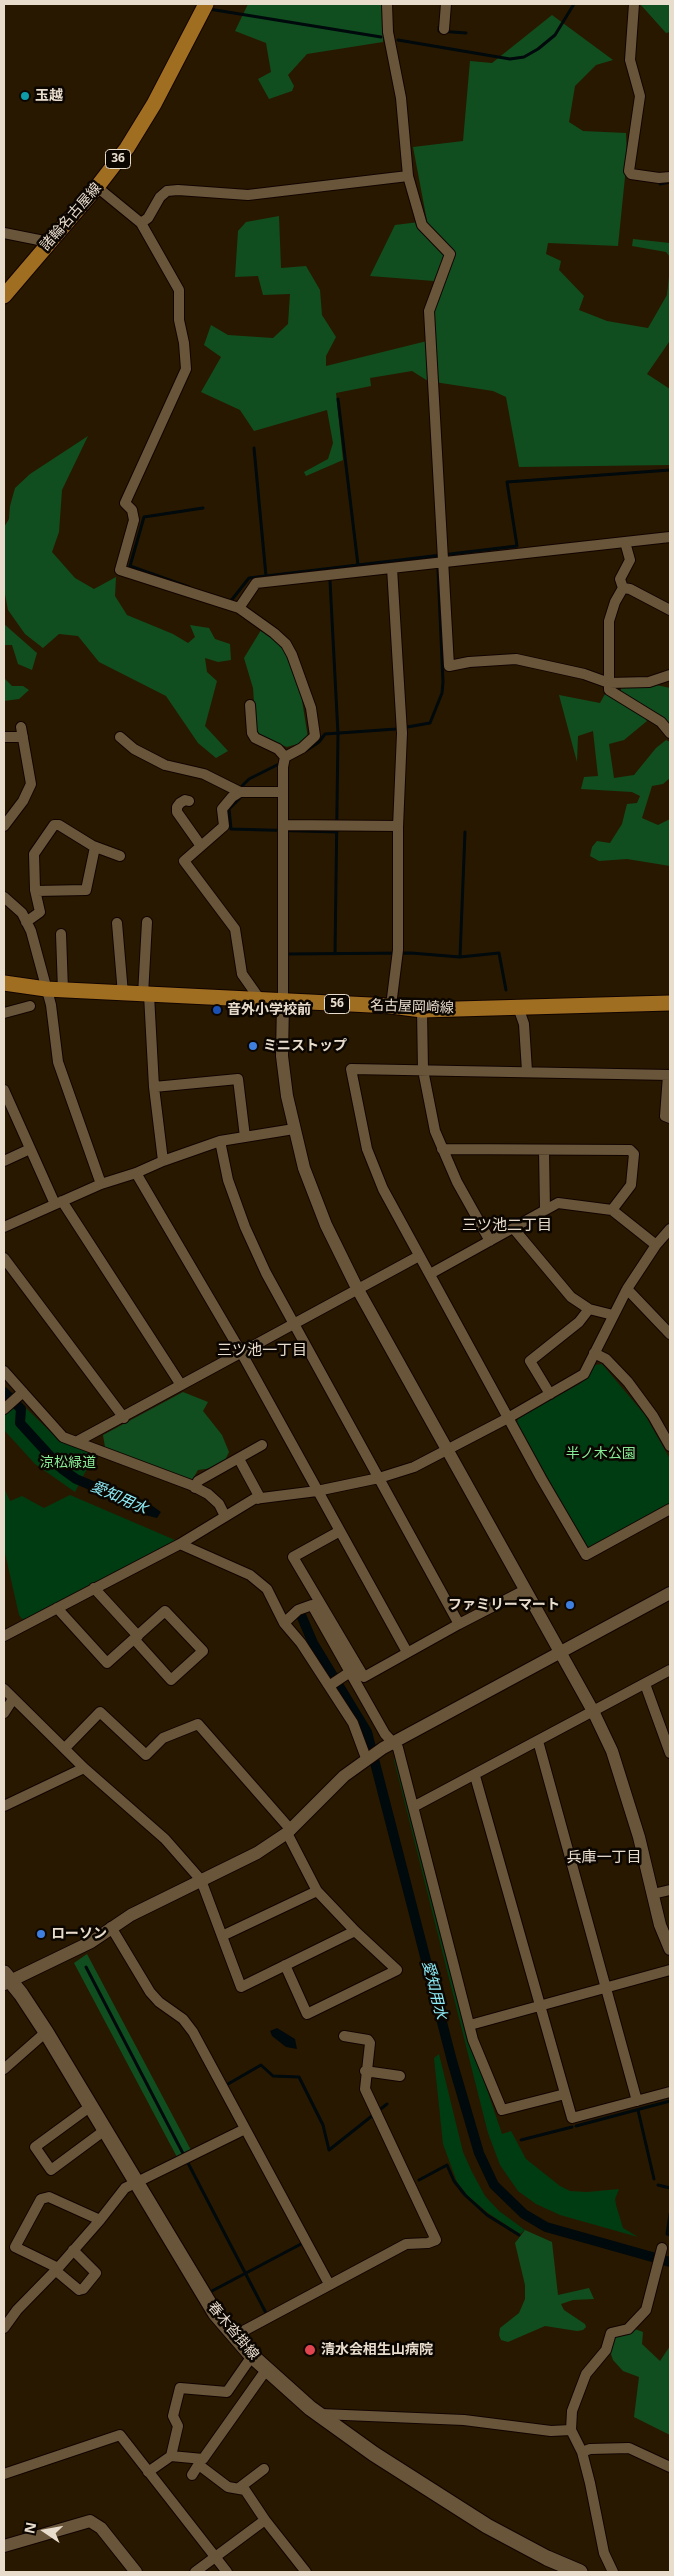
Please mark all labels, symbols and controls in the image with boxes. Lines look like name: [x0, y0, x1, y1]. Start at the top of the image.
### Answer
place label: 玉越: [35, 88, 63, 104]
marker: 玉越: [19, 90, 31, 102]
road number: 36: [106, 150, 130, 168]
street label: 諸輪名古屋線: [37, 180, 105, 254]
road number: 56: [324, 994, 350, 1014]
street label: 名古屋岡崎線: [370, 997, 454, 1017]
place label: 音外小学校前: [227, 1002, 311, 1018]
marker: 音外小学校前: [211, 1004, 223, 1016]
place label: ミニストップ: [263, 1038, 347, 1054]
marker: ミニストップ: [247, 1040, 259, 1052]
district label: 三ツ池二丁目: [462, 1217, 552, 1235]
district label: 三ツ池一丁目: [217, 1342, 307, 1360]
park label: 半ノ木公園: [566, 1446, 636, 1462]
park label: 涼松緑道: [40, 1455, 96, 1471]
water label: 愛知用水: [88, 1478, 150, 1518]
place label: ファミリーマート: [448, 1597, 560, 1613]
marker: ファミリーマート: [564, 1599, 576, 1611]
district label: 兵庫一丁目: [567, 1849, 641, 1867]
place label: ローソン: [51, 1926, 107, 1942]
marker: ローソン: [35, 1928, 47, 1940]
water label: 愛知用水: [418, 1959, 450, 2021]
street label: 春木沓掛線: [204, 2299, 262, 2363]
place label: 清水会相生山病院: [321, 2342, 433, 2358]
marker: 清水会相生山病院: [303, 2343, 317, 2357]
north arrow: [20, 2506, 70, 2556]
text: N: [19, 2520, 40, 2535]

